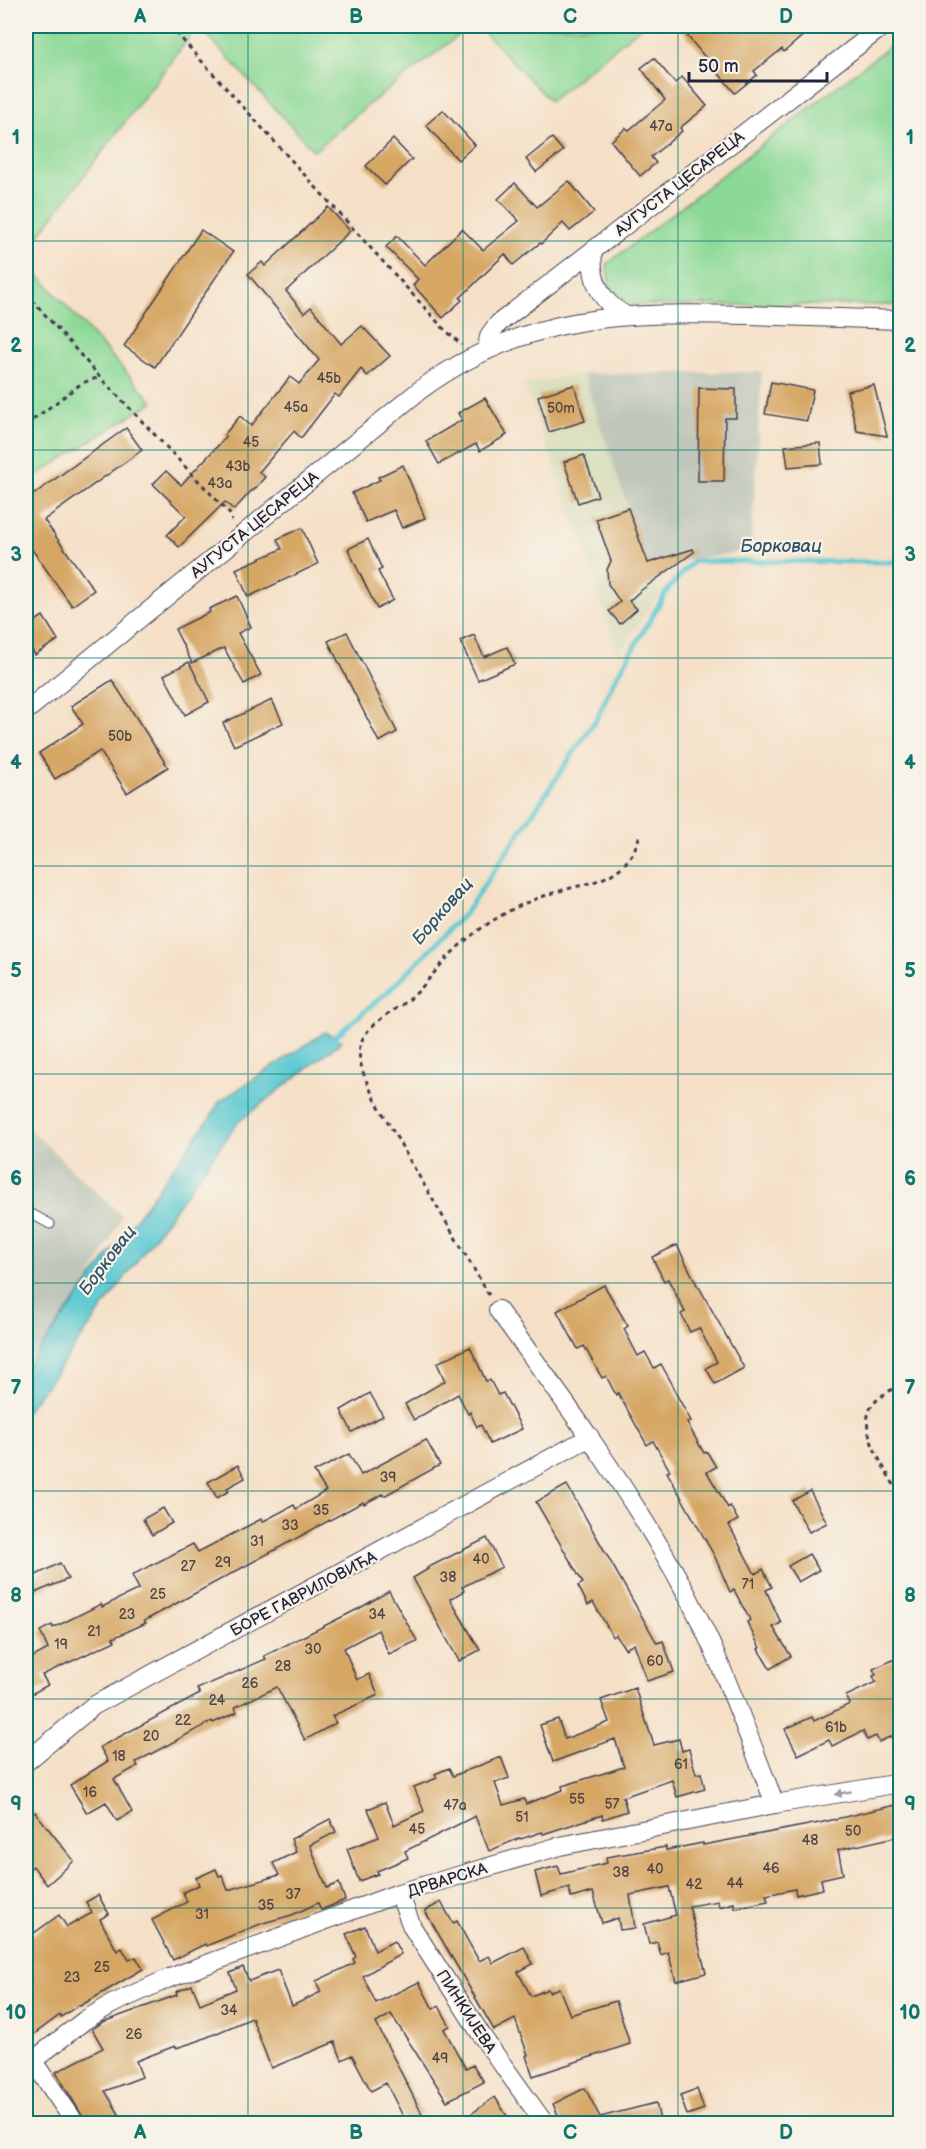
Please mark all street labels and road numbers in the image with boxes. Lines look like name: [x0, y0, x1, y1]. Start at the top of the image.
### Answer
street label: АУГУСТА ЦЕСАРЕЦА: [611, 128, 749, 241]
street label: АУГУСТА ЦЕСАРЕЦА: [186, 468, 323, 583]
street label: БОРЕ ГАВРИЛОВИЋА: [227, 1548, 380, 1641]
street label: ДРВАРСКА: [405, 1859, 490, 1902]
street label: ПИНКИЈЕВА: [432, 1967, 500, 2057]

